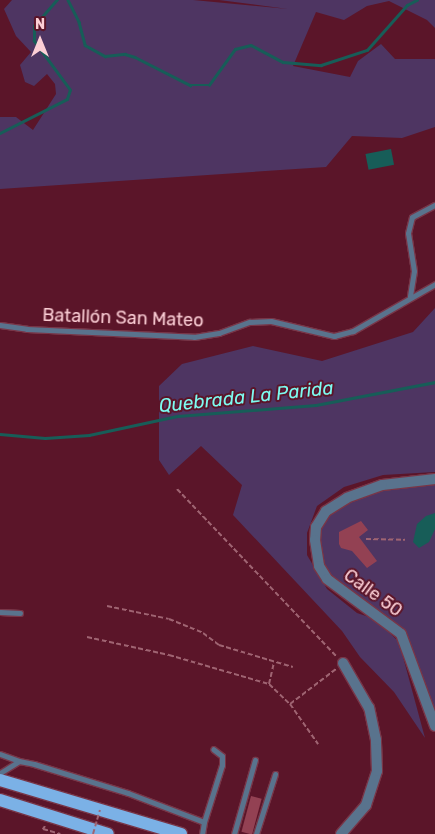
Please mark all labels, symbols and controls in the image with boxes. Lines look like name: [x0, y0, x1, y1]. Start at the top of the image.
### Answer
north arrow: [15, 15, 65, 65]
text: N: [35, 16, 45, 33]
street label: Batallón San Mateo: [42, 304, 204, 332]
water label: Quebrada La Parida: [157, 376, 335, 418]
street label: Calle 50: [339, 564, 407, 622]

